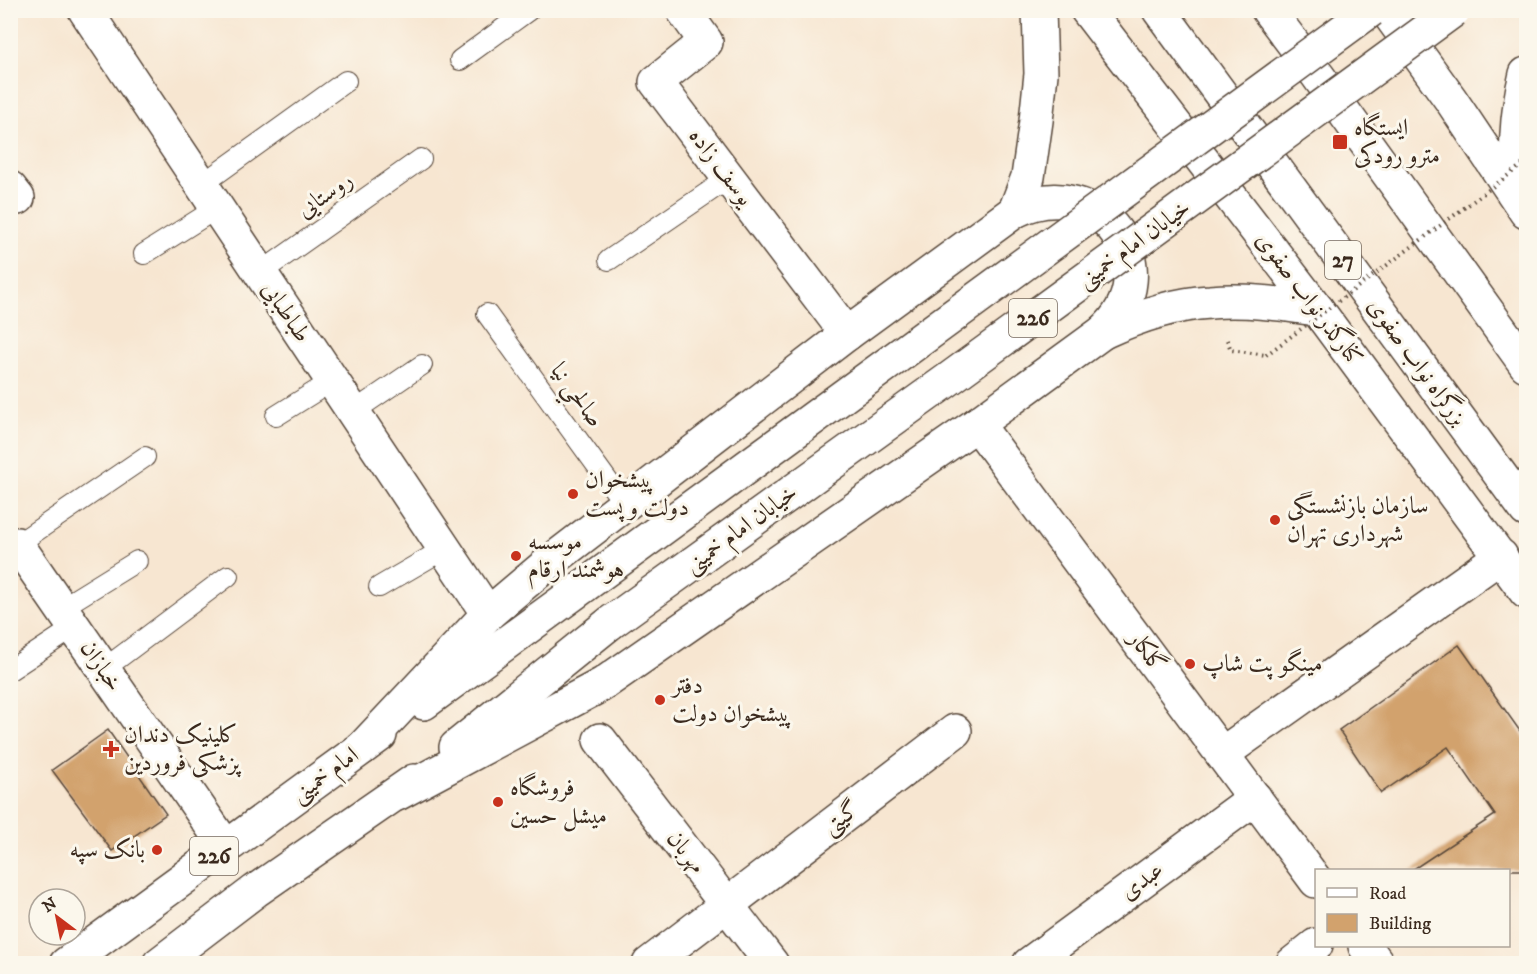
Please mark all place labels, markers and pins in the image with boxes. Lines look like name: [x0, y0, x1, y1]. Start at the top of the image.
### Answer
place label: ایستگاه مترو رودکی: [1354, 112, 1440, 171]
marker: ایستگاه مترو رودکی: [1331, 133, 1349, 151]
place label: پیشخوان دولت و پست: [585, 465, 689, 523]
marker: پیشخوان دولت و پست: [566, 487, 580, 501]
place label: سازمان بازنشستگی شهرداری تهران: [1287, 491, 1429, 549]
marker: سازمان بازنشستگی شهرداری تهران: [1268, 513, 1282, 527]
place label: موسسه هوشمند ارقام: [528, 527, 624, 590]
marker: موسسه هوشمند ارقام: [509, 549, 523, 563]
place label: مینگو پت شاپ: [1202, 648, 1323, 680]
marker: مینگو پت شاپ: [1183, 657, 1197, 671]
place label: دفتر پیشخوان دولت: [669, 671, 792, 729]
marker: دفتر پیشخوان دولت: [653, 693, 667, 707]
place label: کلینیک دندان پزشکی فروردین: [124, 720, 242, 778]
marker: کلینیک دندان پزشکی فروردین: [102, 740, 120, 758]
place label: فروشگاه میشل حسین: [510, 772, 607, 832]
marker: فروشگاه میشل حسین: [491, 795, 505, 809]
place label: بانک سپه: [69, 835, 145, 865]
marker: بانک سپه: [150, 843, 164, 857]

